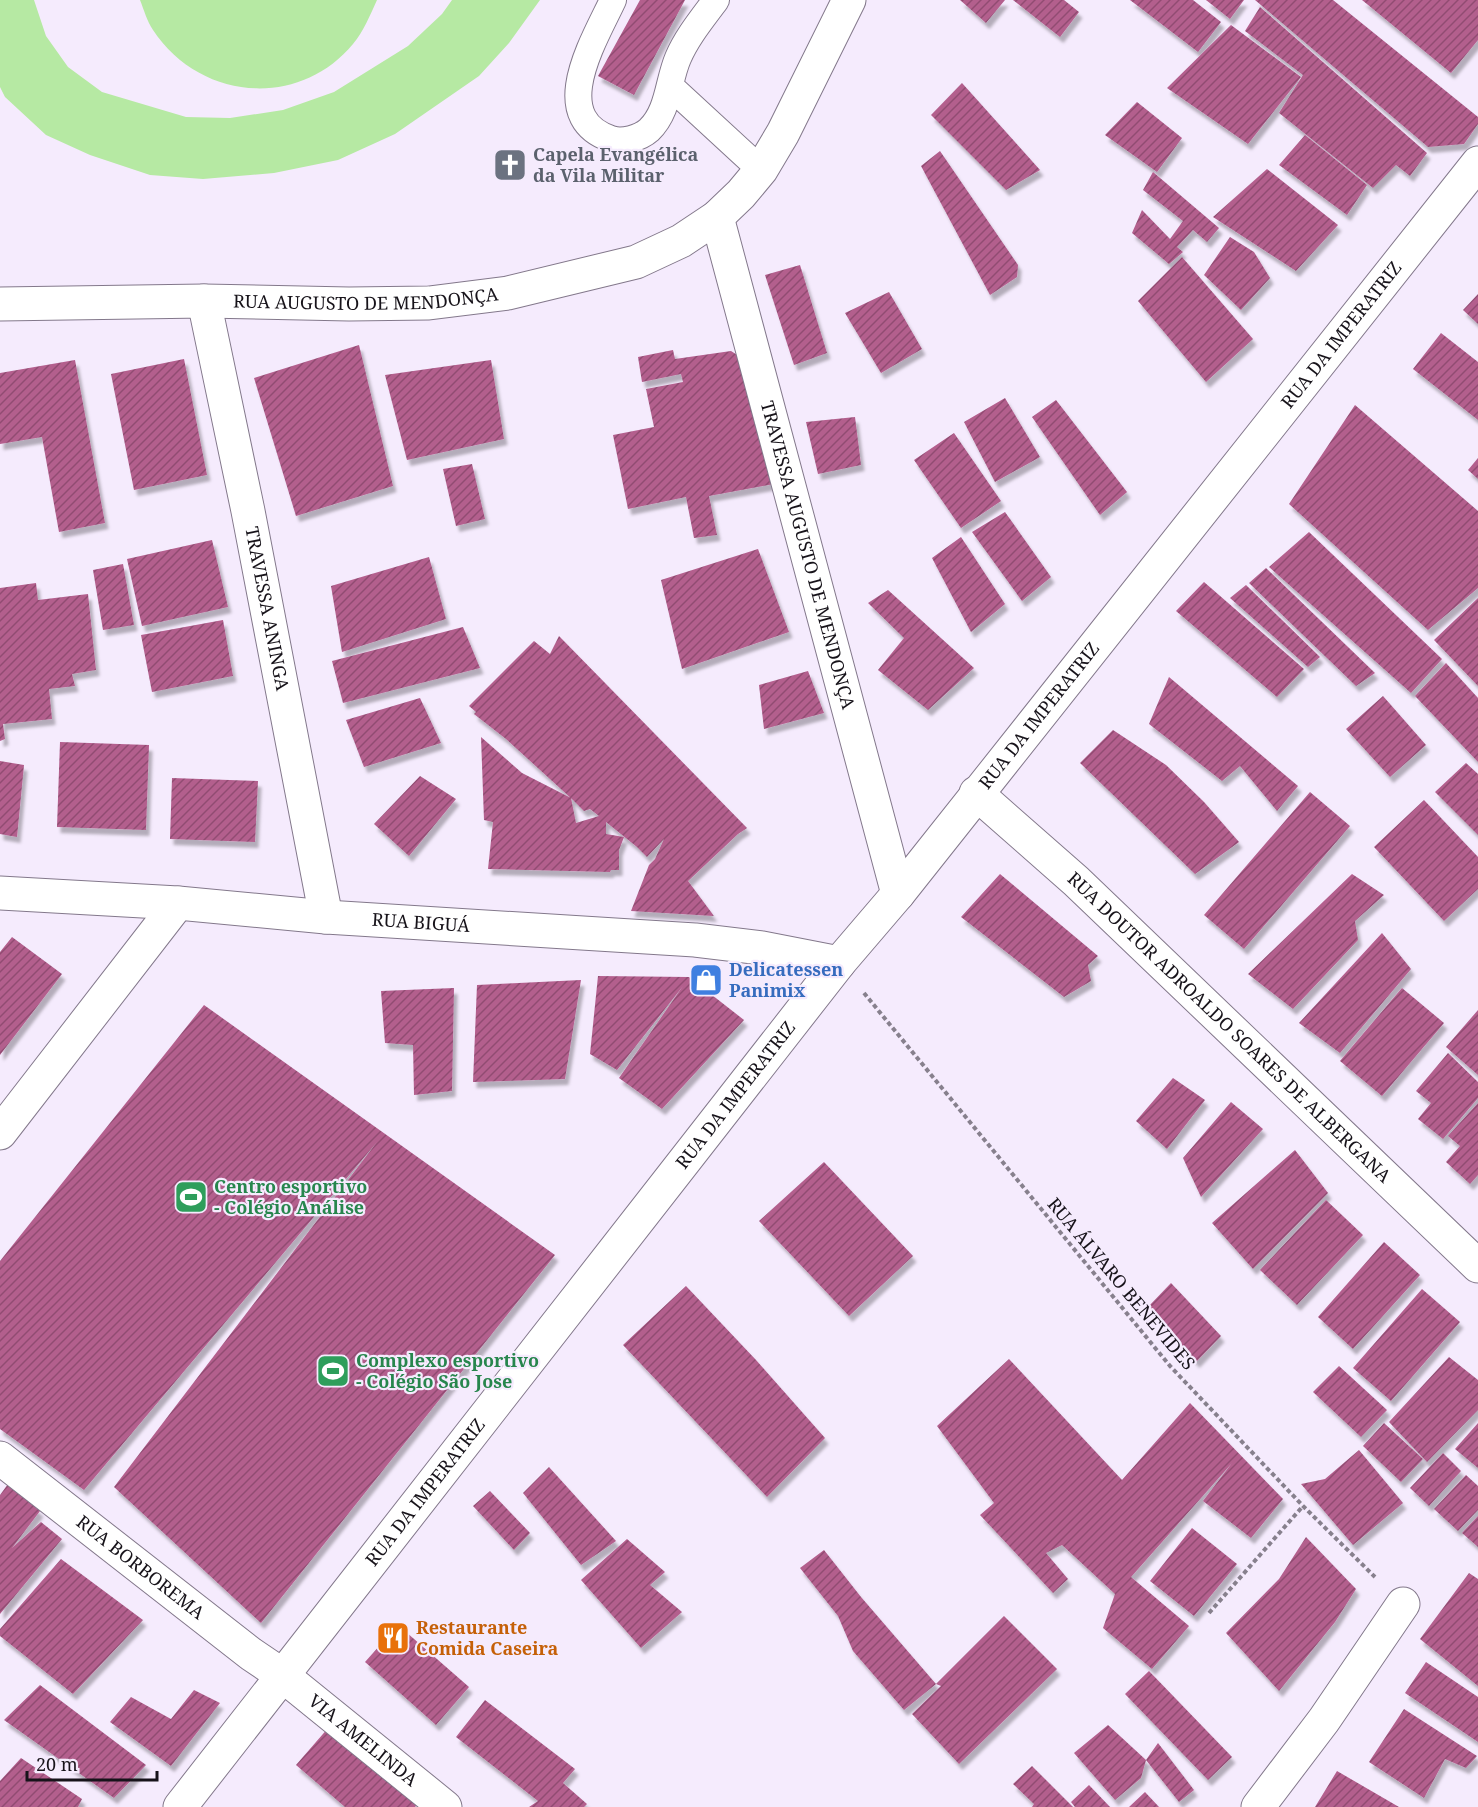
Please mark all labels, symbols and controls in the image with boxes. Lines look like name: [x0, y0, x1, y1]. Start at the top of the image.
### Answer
place label: Capela Evangélica da Vila Militar: [533, 142, 699, 187]
church icon: Capela Evangélica da Vila Militar: [492, 147, 528, 183]
street label: RUA DA IMPERATRIZ: [1275, 256, 1406, 413]
street label: RUA AUGUSTO DE MENDONÇA: [233, 281, 500, 315]
street label: TRAVESSA AUGUSTO DE MENDONÇA: [756, 398, 861, 712]
street label: TRAVESSA ANINGA: [240, 524, 295, 693]
street label: RUA DA IMPERATRIZ: [973, 637, 1104, 794]
street label: RUA DOUTOR ADROALDO SOARES DE ALBERGANA: [1063, 866, 1397, 1188]
street label: RUA BIGUÁ: [371, 907, 471, 937]
place label: Delicatessen Panimix: [729, 957, 843, 1002]
shop icon: Delicatessen Panimix: [688, 962, 724, 998]
street label: RUA DA IMPERATRIZ: [670, 1016, 800, 1173]
place label: Centro esportivo - Colégio Análise: [214, 1174, 367, 1219]
sports icon: Centro esportivo - Colégio Análise: [173, 1179, 209, 1215]
street label: RUA ÁLVARO BENEVIDES: [1043, 1192, 1201, 1375]
place label: Complexo esportivo - Colégio São Jose: [356, 1348, 539, 1393]
sports icon: Complexo esportivo - Colégio São Jose: [315, 1353, 351, 1389]
street label: RUA DA IMPERATRIZ: [360, 1413, 490, 1571]
street label: RUA BORBOREMA: [72, 1509, 210, 1625]
place label: Restaurante Comida Caseira: [416, 1615, 559, 1660]
restaurant icon: Restaurante Comida Caseira: [375, 1620, 411, 1656]
street label: VIA AMELINDA: [304, 1688, 423, 1791]
scale bar: [27, 1744, 158, 1782]
text: 20 m: [36, 1752, 78, 1776]

